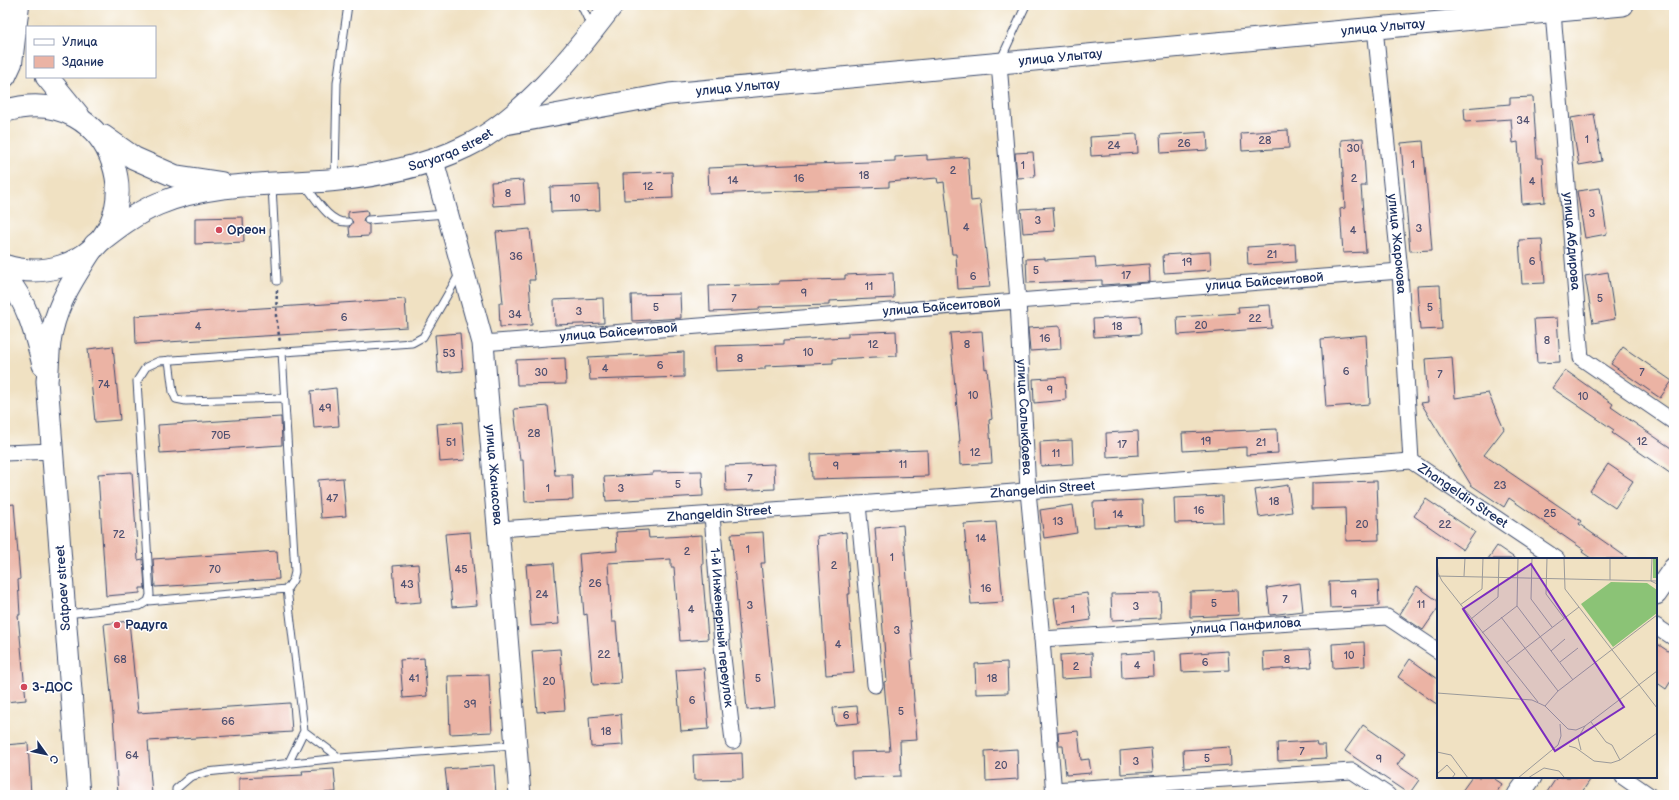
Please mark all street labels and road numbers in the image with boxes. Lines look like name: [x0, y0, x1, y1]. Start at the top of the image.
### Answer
street label: улица Улытау: [1340, 16, 1426, 39]
street label: улица Улытау: [1018, 46, 1103, 69]
street label: улица Улытау: [695, 76, 781, 99]
street label: Saryarqa street: [407, 125, 496, 175]
street label: улица Абдирова: [1560, 192, 1584, 291]
street label: улица Жарокова: [1384, 193, 1409, 295]
street label: улица Байсеитовой: [1205, 269, 1324, 294]
street label: улица Байсеитовой: [882, 294, 1001, 320]
street label: улица Байсеитовой: [559, 320, 678, 345]
street label: улица Салыкбаева: [1013, 359, 1035, 476]
street label: улица Жанасова: [482, 424, 506, 526]
street label: Zhangeldin Street: [1414, 459, 1511, 532]
street label: Zhangeldin Street: [989, 478, 1095, 502]
street label: Zhangeldin Street: [666, 502, 772, 525]
street label: Satpaev street: [52, 545, 74, 631]
street label: 1-й Инженерный переулок: [707, 547, 737, 708]
street label: улица Панфилова: [1190, 614, 1302, 638]

